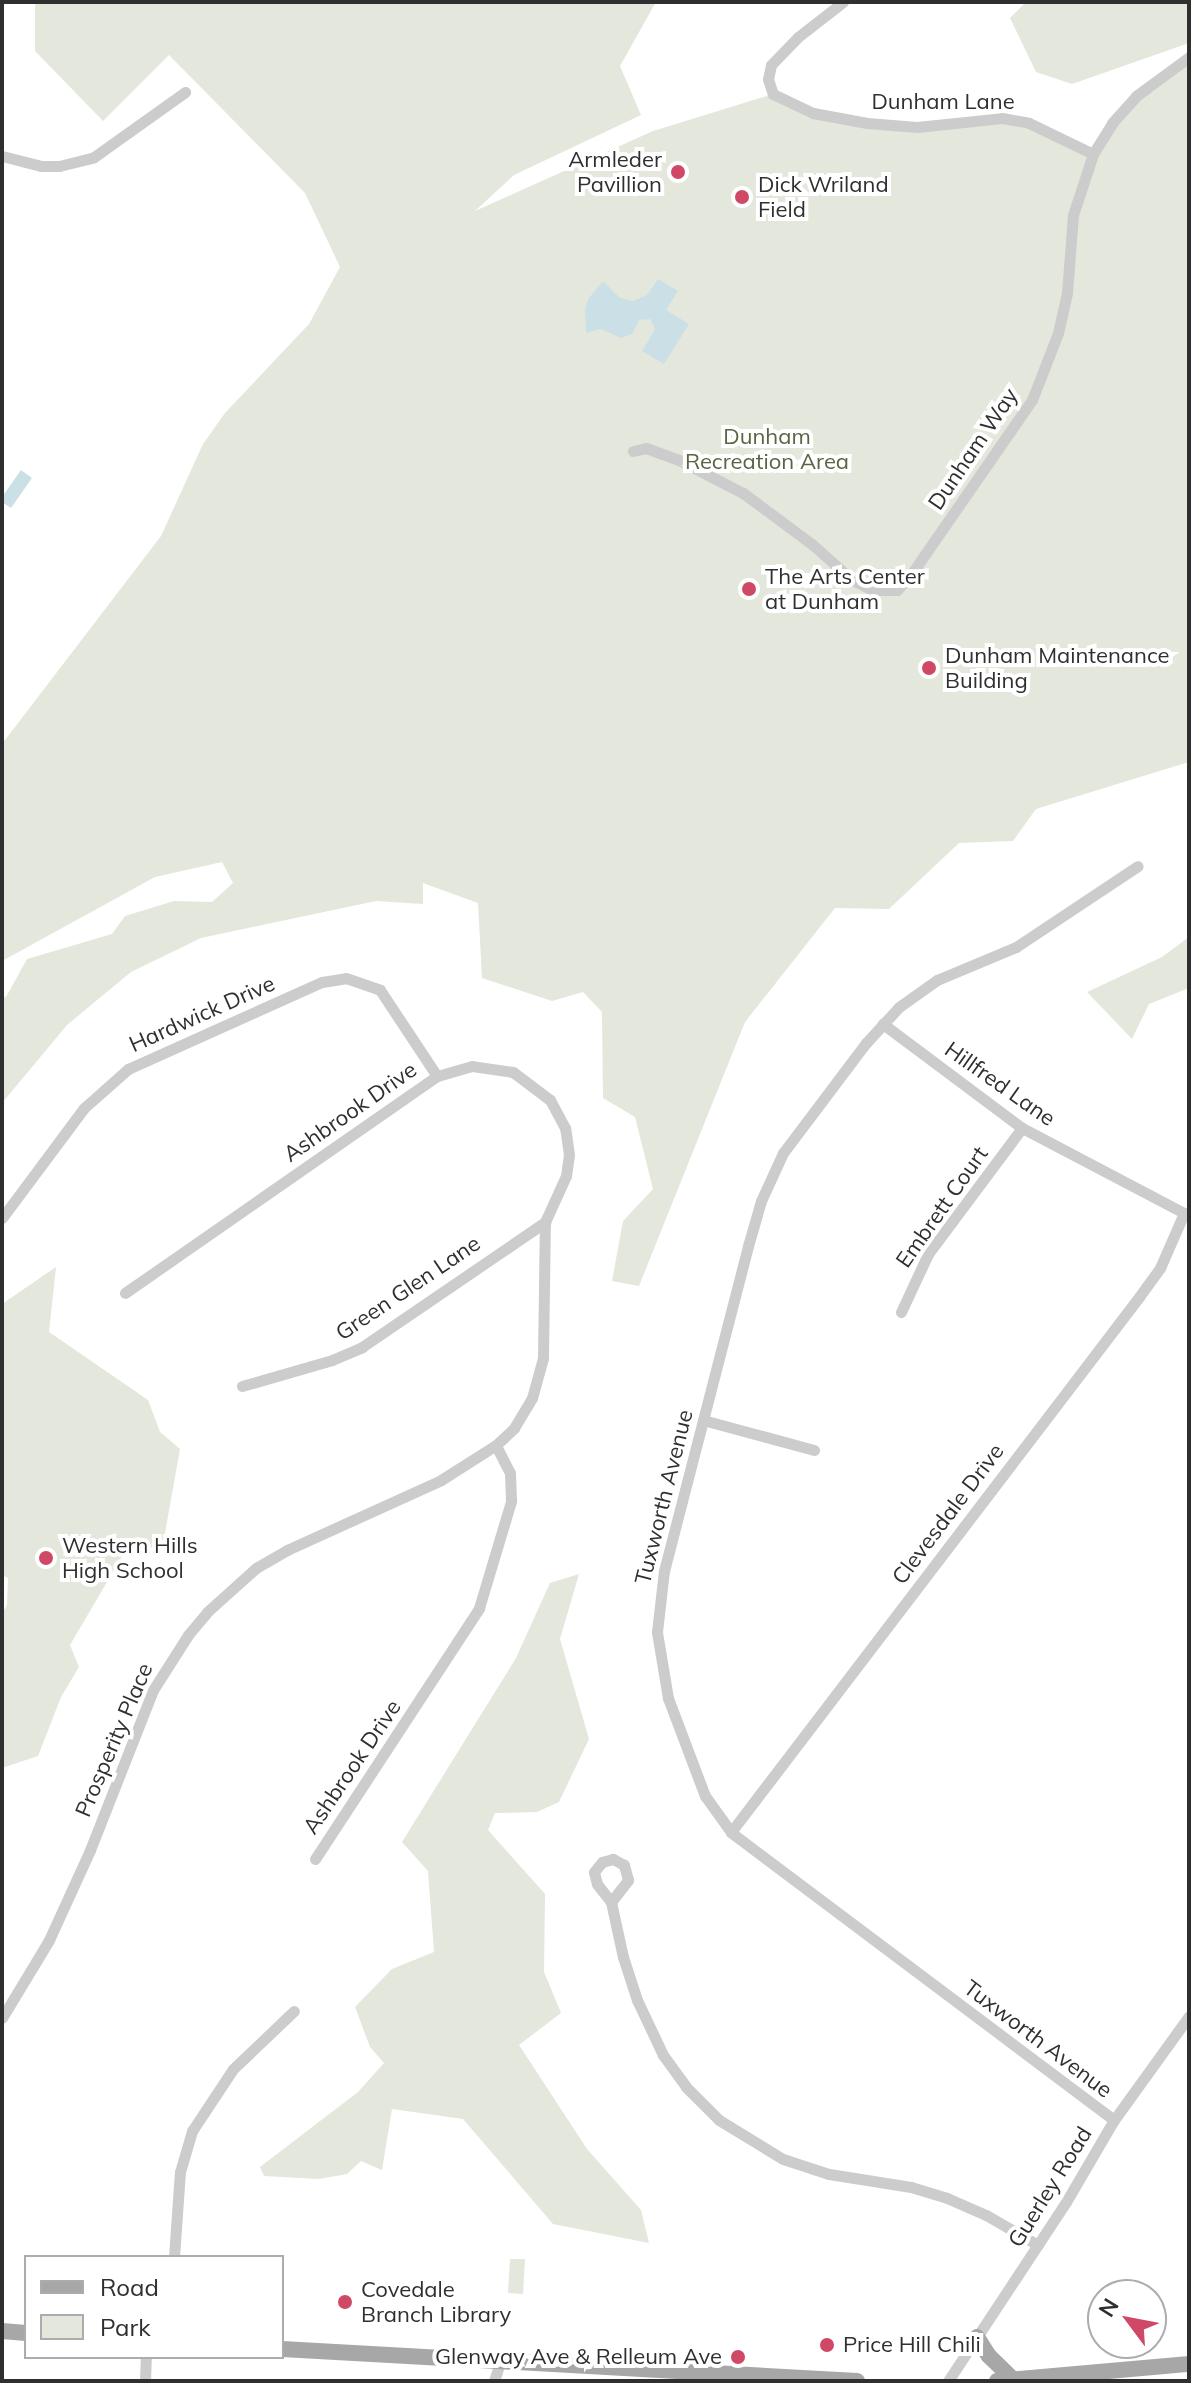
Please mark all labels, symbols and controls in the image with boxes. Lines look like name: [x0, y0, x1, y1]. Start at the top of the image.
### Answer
street label: Dunham Lane: [871, 89, 1015, 115]
place label: Armleder Pavillion: [568, 146, 662, 198]
marker: Armleder Pavillion: [669, 163, 687, 181]
place label: Dick Wriland Field: [758, 171, 889, 222]
marker: Dick Wriland Field: [733, 188, 751, 206]
street label: Dunham Way: [923, 383, 1023, 515]
park label: Dunham Recreation Area: [685, 423, 849, 474]
place label: The Arts Center at Dunham: [765, 563, 925, 614]
marker: The Arts Center at Dunham: [740, 580, 758, 598]
place label: Dunham Maintenance Building: [945, 642, 1170, 694]
marker: Dunham Maintenance Building: [920, 659, 938, 677]
street label: Hardwick Drive: [125, 970, 279, 1058]
street label: Hillfred Lane: [940, 1036, 1060, 1132]
street label: Ashbrook Drive: [278, 1056, 422, 1168]
street label: Embrett Court: [890, 1141, 994, 1273]
street label: Green Glen Lane: [331, 1230, 485, 1346]
street label: Tuxworth Avenue: [630, 1407, 698, 1587]
street label: Clevesdale Drive: [887, 1439, 1009, 1589]
place label: Western Hills High School: [62, 1532, 198, 1584]
marker: Western Hills High School: [37, 1549, 55, 1567]
street label: Prosperity Place: [70, 1659, 158, 1821]
street label: Ashbrook Drive: [297, 1695, 407, 1839]
street label: Tuxworth Avenue: [959, 1975, 1117, 2103]
street label: Guerley Road: [1002, 2122, 1098, 2252]
legend: [24, 2255, 284, 2359]
text: Road: [100, 2272, 159, 2302]
place label: Covedale Branch Library: [361, 2276, 511, 2328]
north arrow: [1087, 2279, 1167, 2359]
marker: Covedale Branch Library: [336, 2293, 354, 2311]
text: N: [1092, 2293, 1125, 2322]
text: Park: [100, 2312, 151, 2342]
place label: Price Hill Chili: [843, 2332, 981, 2358]
marker: Price Hill Chili: [818, 2336, 836, 2354]
place label: Glenway Ave & Relleum Ave: [435, 2344, 722, 2370]
marker: Glenway Ave & Relleum Ave: [729, 2348, 747, 2366]

